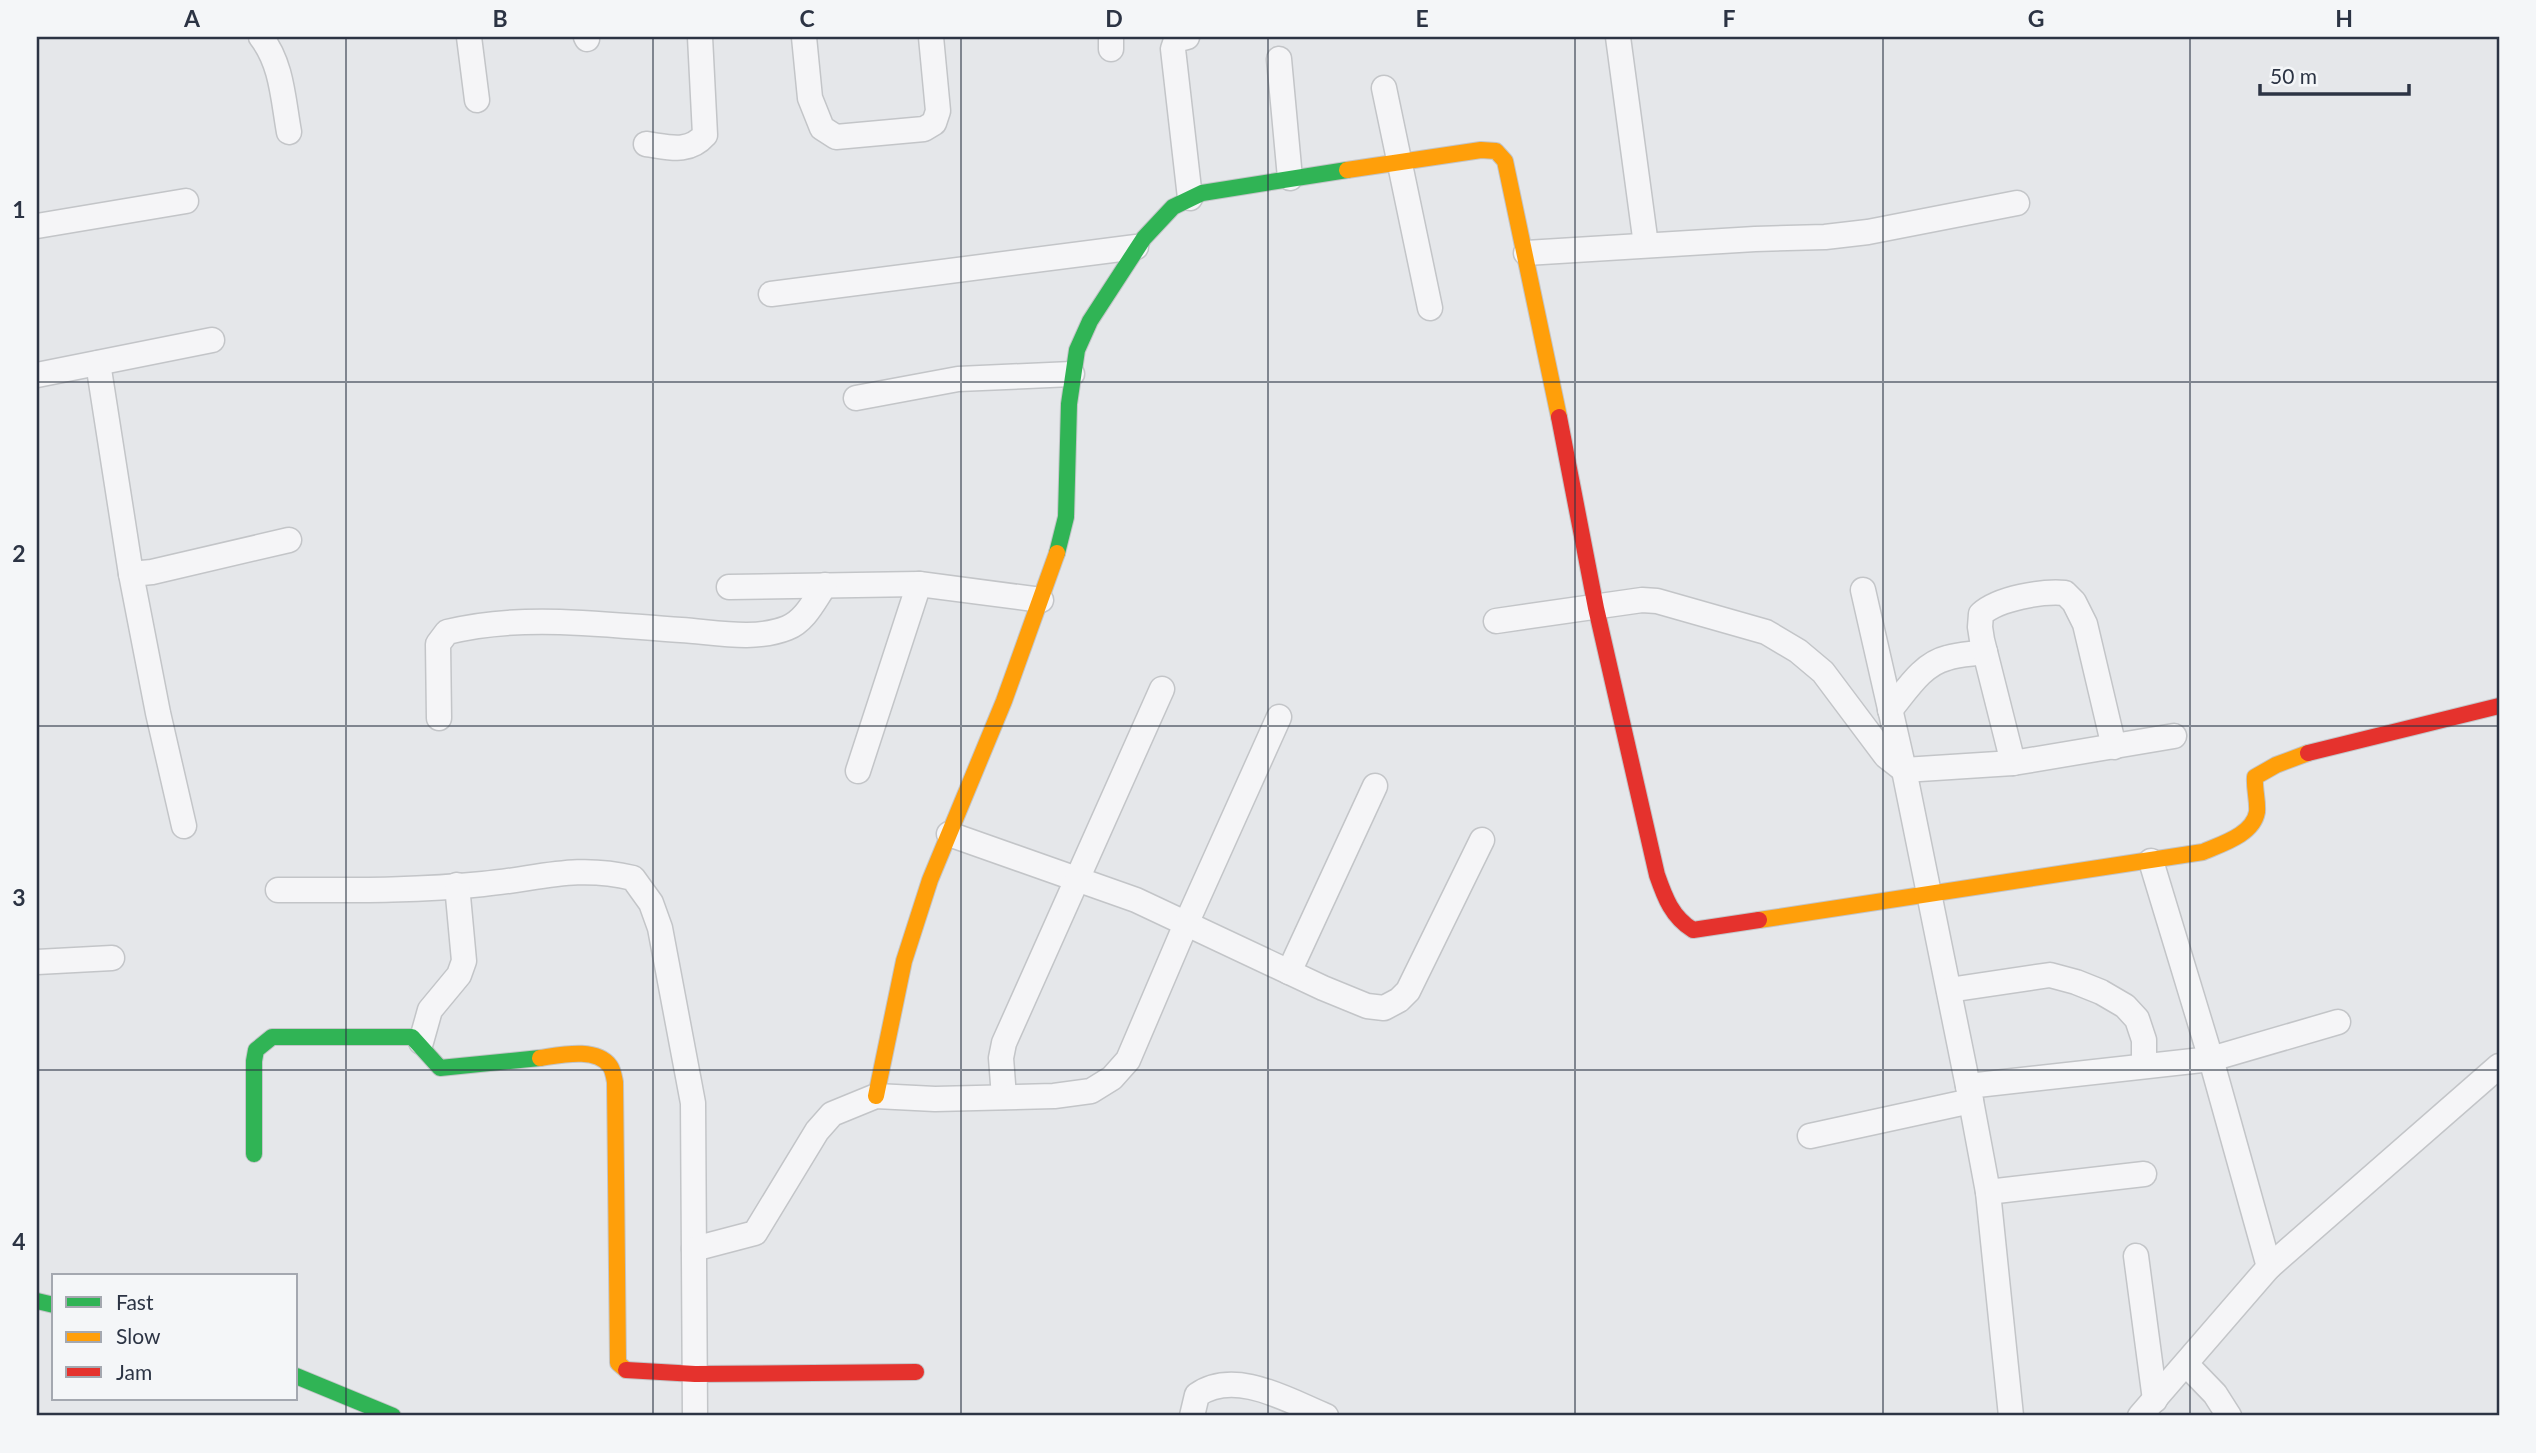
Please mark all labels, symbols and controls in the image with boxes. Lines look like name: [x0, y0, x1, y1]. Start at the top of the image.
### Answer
text: A: [183, 4, 201, 32]
text: B: [492, 4, 508, 32]
text: C: [799, 4, 815, 32]
text: D: [1105, 4, 1123, 32]
text: E: [1415, 4, 1429, 32]
text: F: [1722, 4, 1736, 32]
text: G: [2028, 4, 2044, 32]
text: H: [2335, 4, 2353, 32]
scale bar: [2260, 52, 2408, 96]
text: 50 m: [2270, 63, 2317, 88]
text: 1: [12, 195, 26, 223]
text: 2: [12, 539, 26, 567]
text: 3: [12, 883, 26, 911]
text: 4: [12, 1227, 26, 1255]
legend: [52, 1274, 298, 1400]
text: Fast: [116, 1289, 154, 1314]
text: Slow: [116, 1323, 161, 1348]
text: Jam: [116, 1359, 152, 1384]

